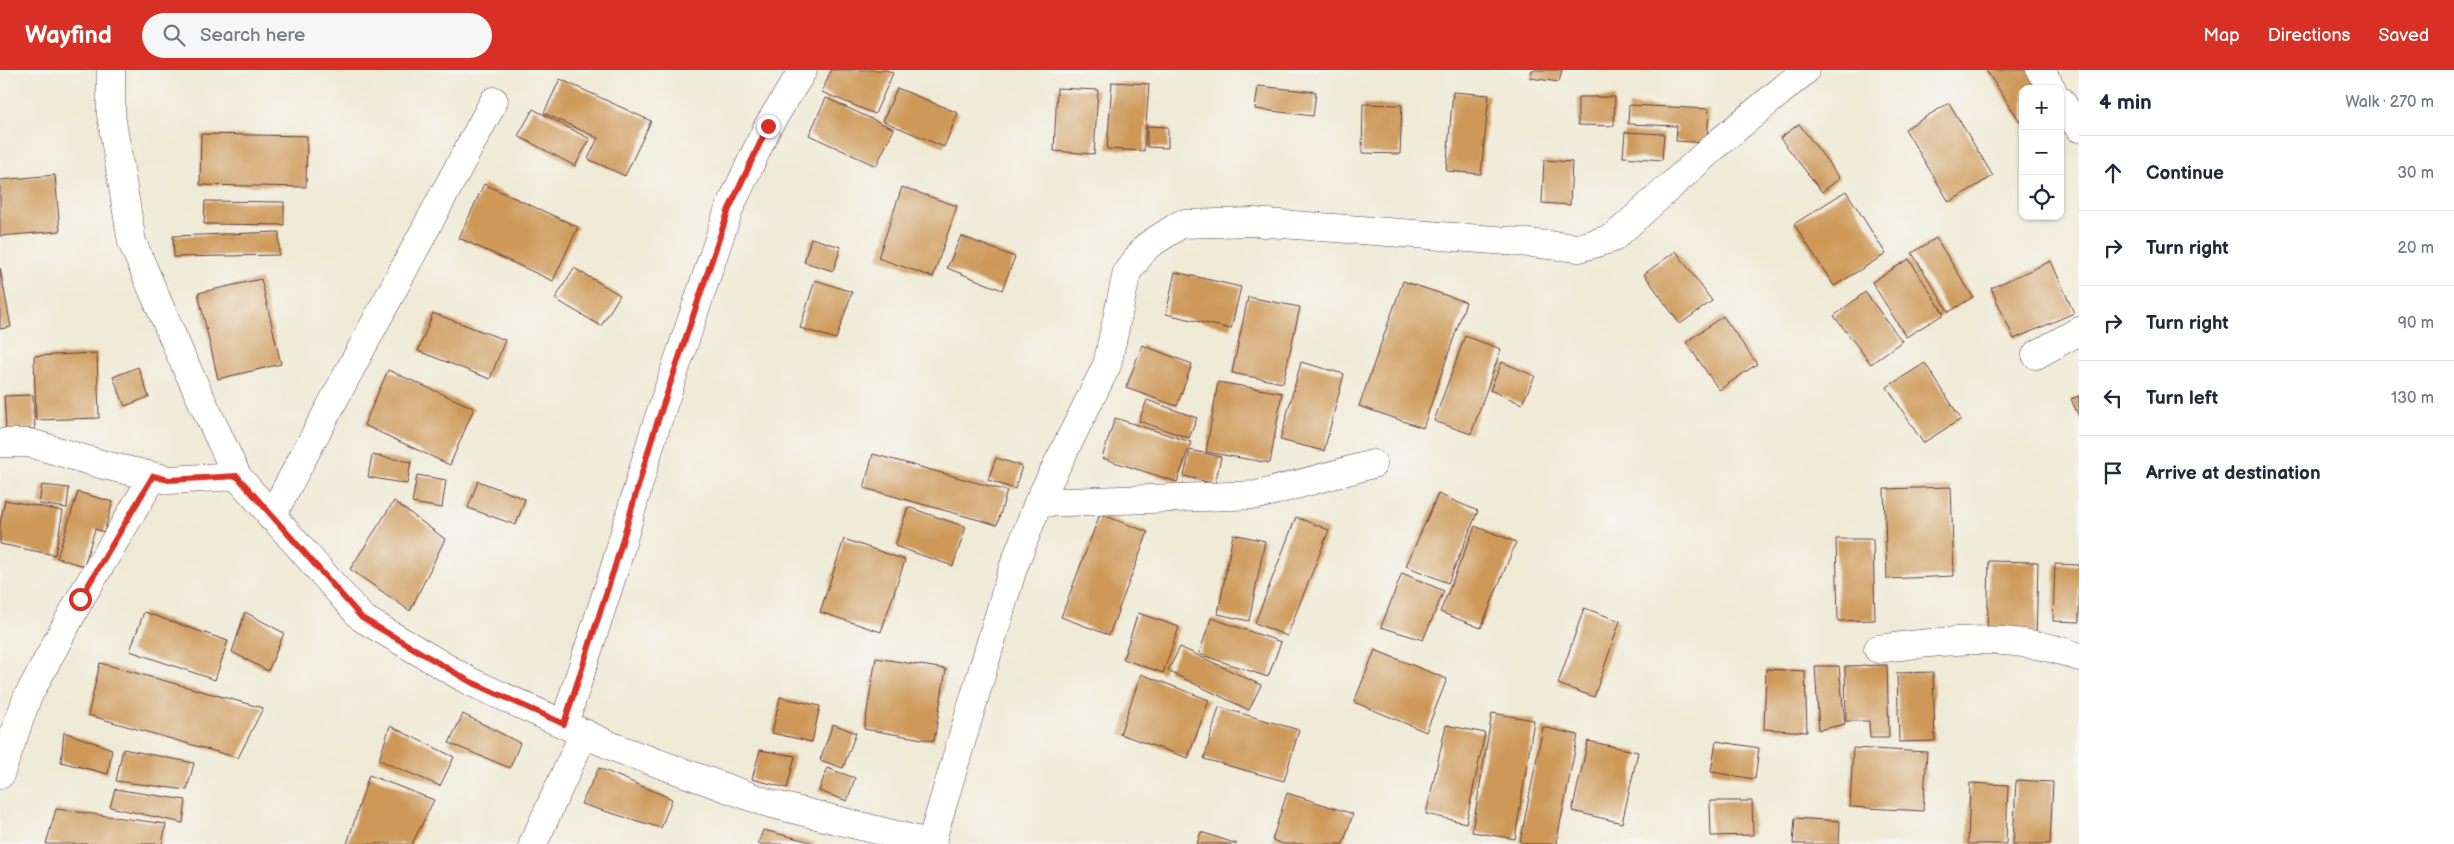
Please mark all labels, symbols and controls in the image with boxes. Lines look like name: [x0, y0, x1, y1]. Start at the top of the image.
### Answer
search box: [142, 13, 492, 58]
text: Wayfind: [25, 21, 112, 50]
icon: search: [160, 21, 188, 49]
text: Search here: [200, 24, 305, 47]
text: Map: [2204, 25, 2240, 46]
text: Directions: [2268, 25, 2350, 46]
text: Saved: [2378, 25, 2429, 46]
map controls: [2019, 85, 2064, 220]
button: +: [2019, 85, 2064, 130]
text: 4 min: [2099, 90, 2152, 115]
text: Walk · 270 m: [2345, 93, 2434, 112]
route end: [757, 115, 780, 138]
button: −: [2019, 130, 2064, 175]
icon: ahead: [2099, 159, 2127, 187]
text: Continue: [2146, 162, 2224, 185]
text: 30 m: [2397, 164, 2434, 183]
button: locate: [2019, 175, 2064, 220]
icon: right: [2099, 234, 2127, 262]
text: Turn right: [2146, 237, 2229, 260]
text: 20 m: [2398, 239, 2434, 258]
icon: right: [2099, 309, 2127, 337]
text: Turn right: [2146, 312, 2229, 335]
text: 90 m: [2398, 314, 2434, 333]
icon: left: [2099, 384, 2127, 412]
text: Turn left: [2146, 387, 2218, 410]
text: 130 m: [2391, 389, 2434, 408]
icon: arrive: [2099, 459, 2127, 487]
text: Arrive at destination: [2146, 462, 2321, 485]
route start: [69, 588, 92, 611]

